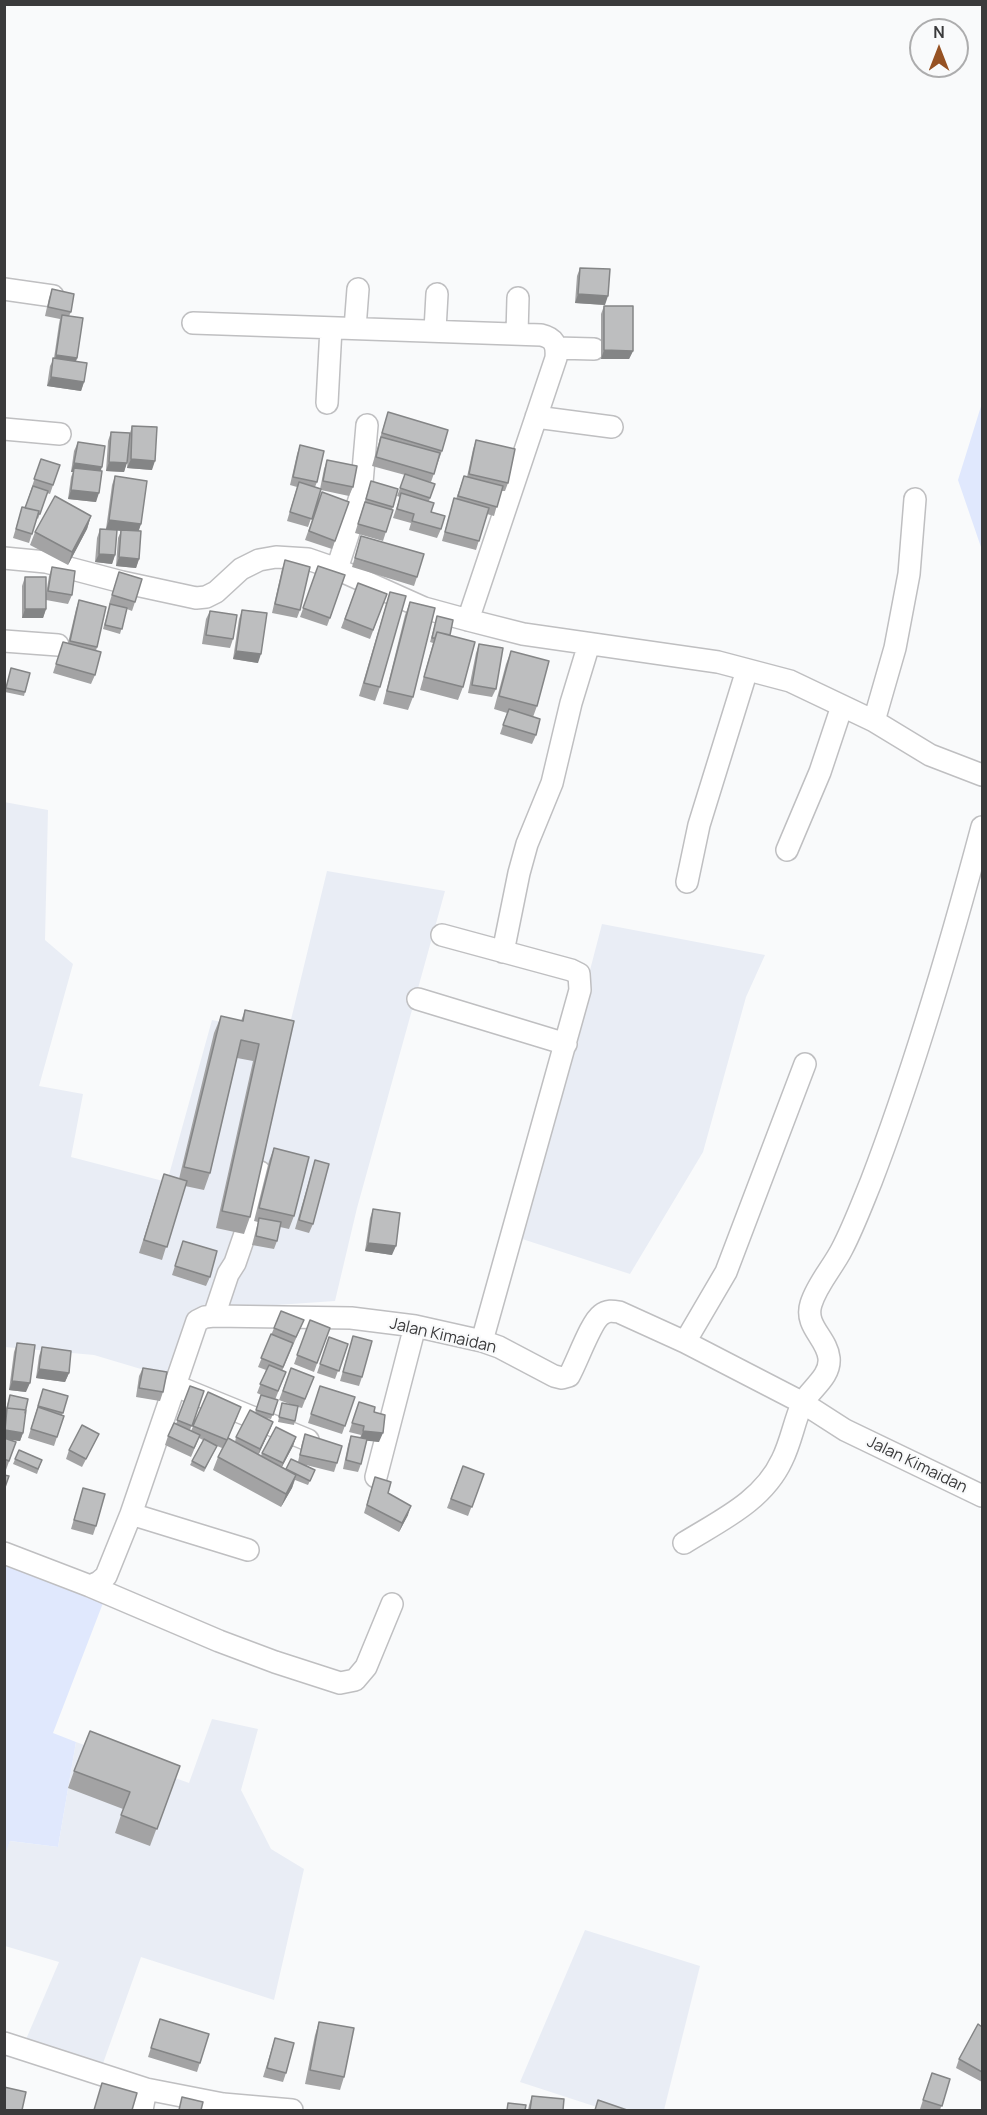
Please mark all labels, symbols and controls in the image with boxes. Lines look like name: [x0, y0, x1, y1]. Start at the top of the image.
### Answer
north arrow: [909, 18, 969, 78]
text: N: [933, 21, 945, 43]
street label: Jalan Kimaidan: [388, 1314, 498, 1358]
street label: Jalan Kimaidan: [864, 1432, 970, 1498]

